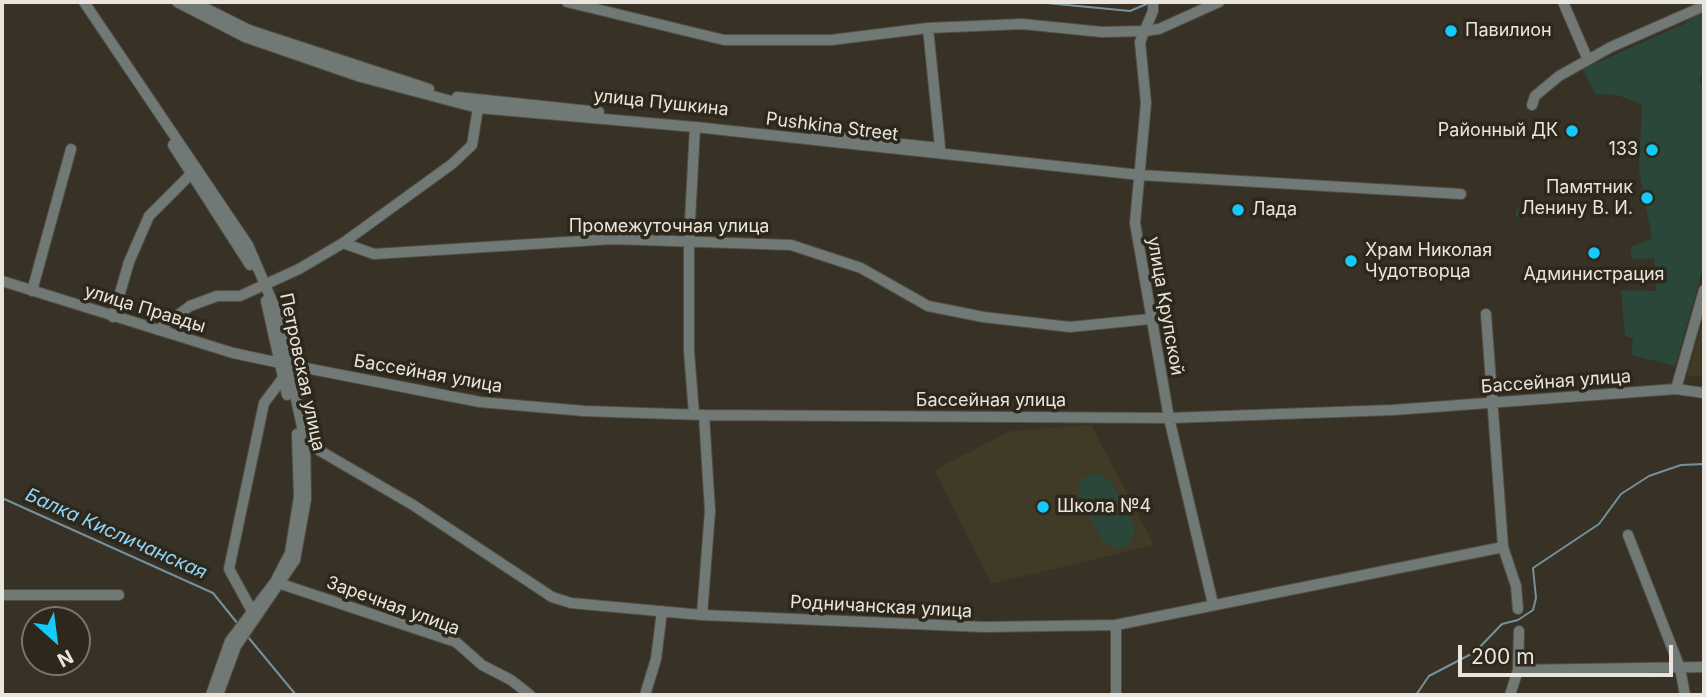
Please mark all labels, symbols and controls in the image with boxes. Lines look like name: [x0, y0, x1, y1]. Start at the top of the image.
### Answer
place label: Павилион: [1465, 20, 1552, 42]
marker: Павилион: [1443, 23, 1459, 39]
street label: улица Пушкина: [592, 85, 730, 121]
street label: Pushkina Street: [765, 108, 899, 146]
place label: Районный ДК: [1438, 120, 1558, 142]
marker: Районный ДК: [1564, 123, 1580, 139]
place label: 133: [1608, 139, 1638, 161]
marker: 133: [1644, 142, 1660, 158]
place label: Памятник Ленину В. И.: [1521, 177, 1633, 220]
marker: Памятник Ленину В. И.: [1639, 190, 1655, 206]
place label: Лада: [1252, 199, 1297, 221]
marker: Лада: [1230, 202, 1246, 218]
street label: Промежуточная улица: [569, 216, 769, 238]
street label: улица Крупской: [1142, 235, 1188, 377]
place label: Храм Николая Чудотворца: [1365, 240, 1492, 282]
marker: Администрация: [1586, 245, 1602, 261]
marker: Храм Николая Чудотворца: [1343, 253, 1359, 269]
place label: Администрация: [1523, 264, 1665, 286]
street label: улица Правды: [82, 280, 208, 338]
street label: Петровская улица: [275, 291, 329, 453]
street label: Бассейная улица: [352, 350, 504, 398]
street label: Бассейная улица: [1480, 366, 1632, 398]
street label: Бассейная улица: [916, 390, 1066, 412]
water label: Балка Кисличанская: [22, 484, 210, 584]
place label: Школа №4: [1057, 496, 1151, 518]
marker: Школа №4: [1035, 499, 1051, 515]
street label: Заречная улица: [323, 572, 463, 640]
street label: Родничанская улица: [789, 591, 973, 623]
north arrow: [21, 606, 91, 676]
scale bar: [1461, 630, 1676, 674]
text: 200 m: [1471, 644, 1535, 669]
text: N: [53, 645, 77, 672]

